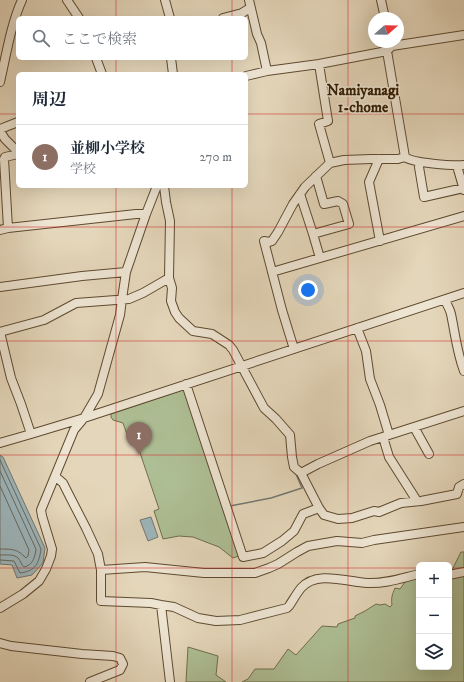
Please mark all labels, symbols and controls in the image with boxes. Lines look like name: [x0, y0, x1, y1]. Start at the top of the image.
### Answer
north arrow: [368, 12, 404, 48]
search box: [16, 16, 248, 60]
icon: search: [30, 27, 52, 49]
text: ここで検索: [62, 30, 137, 49]
district label: Namiyanagi 1-chome: [327, 81, 399, 117]
text: 周辺: [32, 89, 66, 111]
text: 並柳小学校: [70, 139, 145, 158]
text: 1: [43, 149, 47, 165]
text: 270 m: [200, 149, 232, 165]
text: 学校: [70, 161, 96, 177]
your location: [298, 280, 318, 300]
pin: 1: [126, 422, 152, 455]
map controls: [416, 562, 452, 670]
button: +: [416, 562, 452, 598]
button: −: [416, 598, 452, 634]
button: layers: [416, 634, 452, 670]

